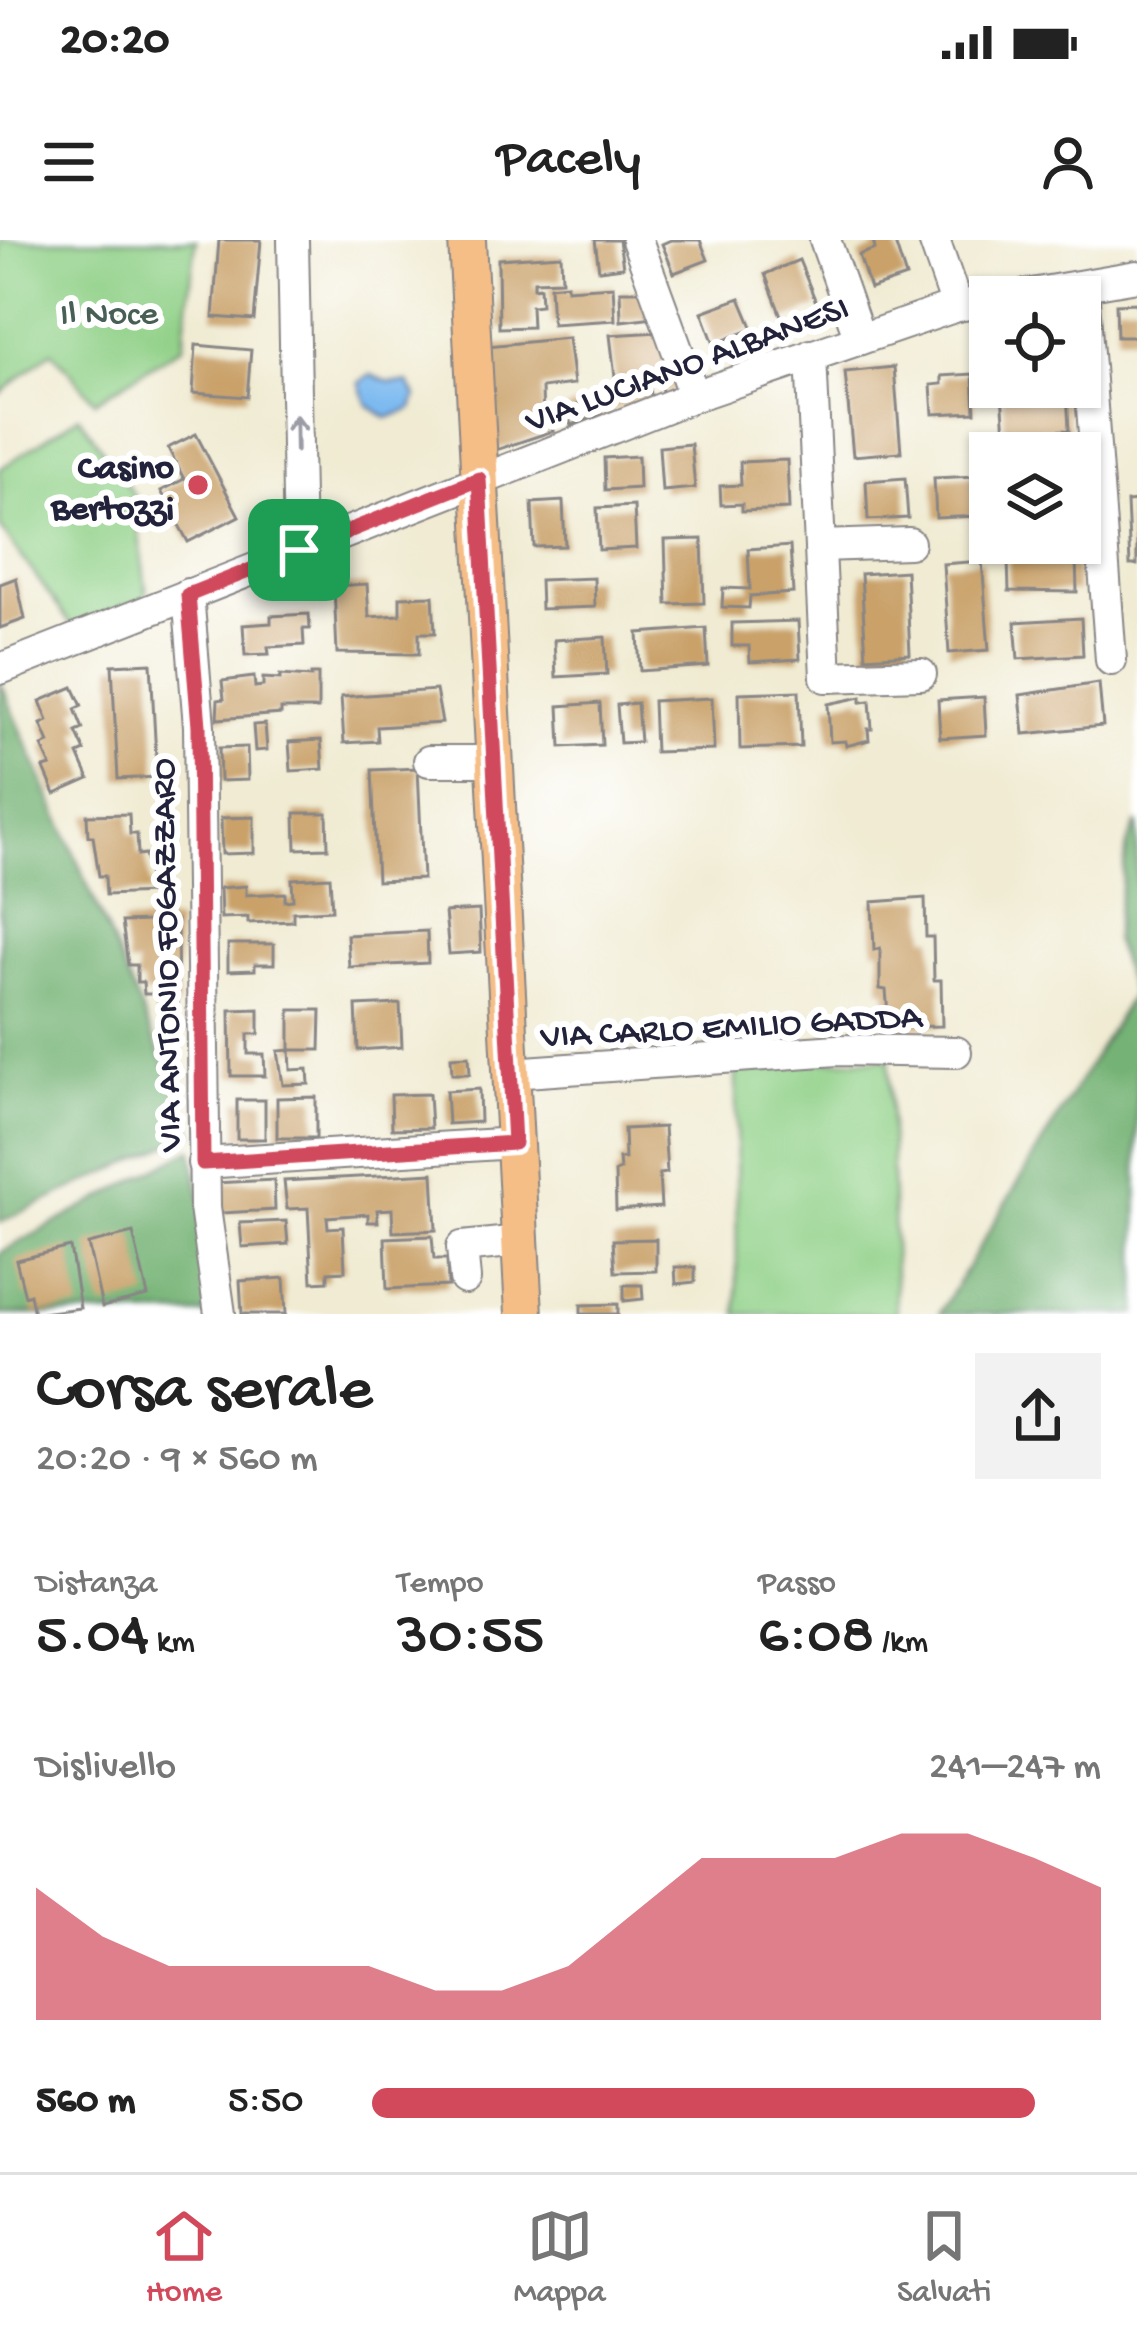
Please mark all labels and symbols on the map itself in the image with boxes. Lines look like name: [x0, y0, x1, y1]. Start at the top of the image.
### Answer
street label: VIA LUCIANO ALBANESI: [520, 289, 856, 446]
park label: Il Noce: [60, 295, 158, 338]
one-way arrow: [285, 414, 308, 453]
place label: Casino Bertozzi: [50, 449, 174, 533]
marker: Casino Bertozzi: [185, 472, 211, 498]
pin: [248, 499, 350, 601]
street label: VIA ANTONIO FOGAZZARO: [145, 758, 194, 1153]
street label: VIA CARLO EMILIO GADDA: [539, 998, 925, 1061]

